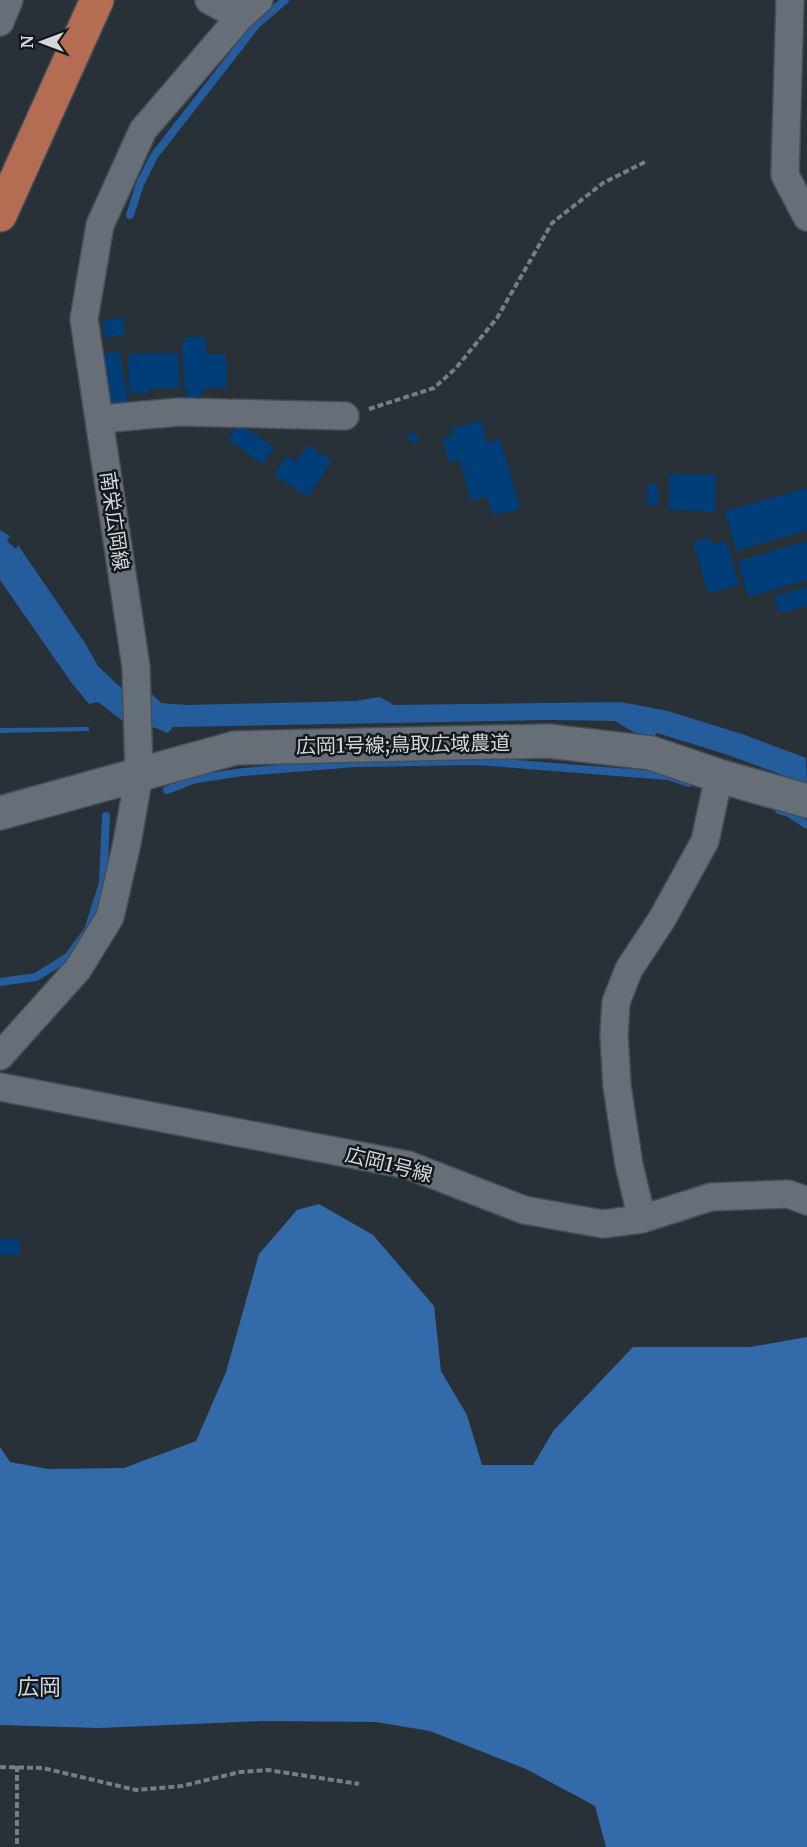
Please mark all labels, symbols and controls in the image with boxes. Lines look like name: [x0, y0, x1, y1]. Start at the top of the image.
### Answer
north arrow: [12, 12, 72, 72]
text: N: [17, 35, 37, 48]
street label: 南栄広岡線: [96, 470, 134, 572]
street label: 広岡1号線;鳥取広域農道: [296, 730, 510, 759]
street label: 広岡1号線: [343, 1141, 435, 1187]
district label: 広岡: [17, 1673, 61, 1701]

